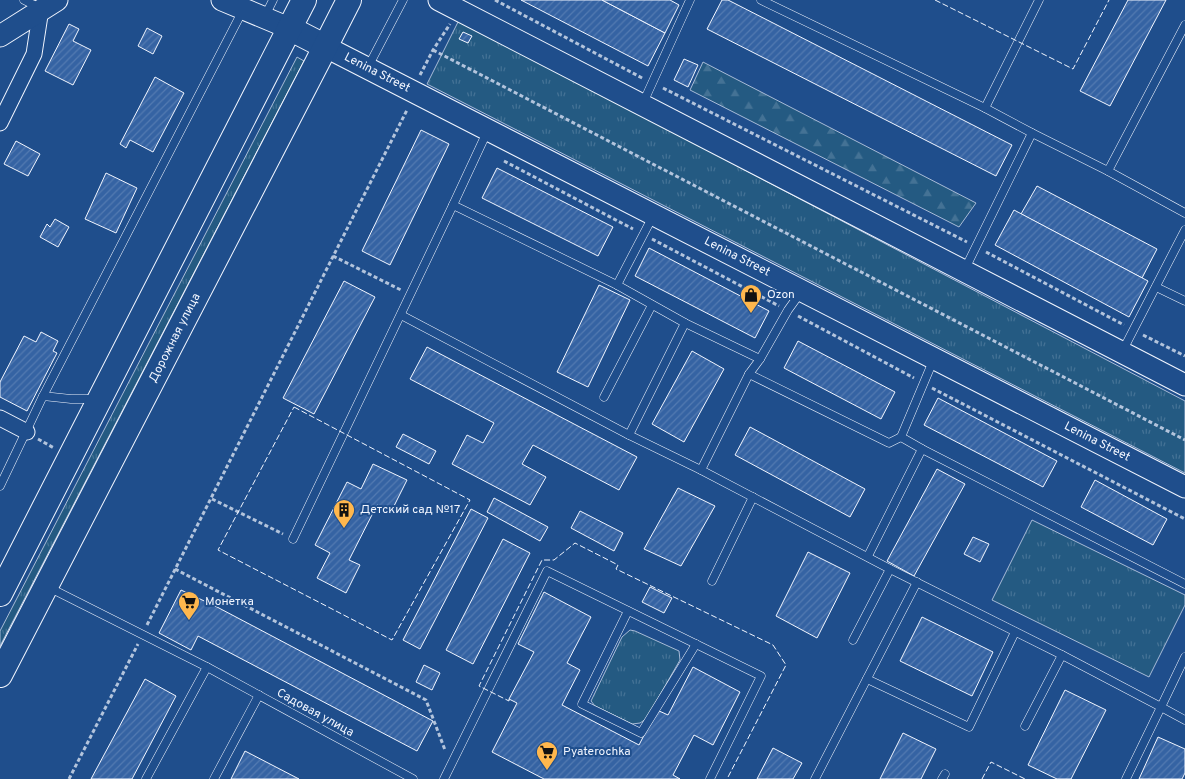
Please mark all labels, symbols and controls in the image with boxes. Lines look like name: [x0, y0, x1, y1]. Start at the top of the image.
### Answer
street label: Lenina Street: [341, 50, 413, 96]
street label: Lenina Street: [701, 234, 773, 280]
shop icon: Ozon: [739, 283, 763, 314]
place label: Ozon: [767, 287, 795, 303]
street label: Дорожная улица: [146, 291, 204, 385]
street label: Lenina Street: [1061, 419, 1133, 465]
building icon: Детский сад №17: [332, 498, 356, 529]
place label: Детский сад №17: [360, 502, 460, 518]
supermarket icon: Монетка: [177, 590, 201, 621]
place label: Монетка: [205, 594, 254, 610]
street label: Садовая улица: [273, 685, 357, 741]
supermarket icon: Pyaterochka: [535, 740, 559, 771]
place label: Pyaterochka: [563, 744, 631, 760]

